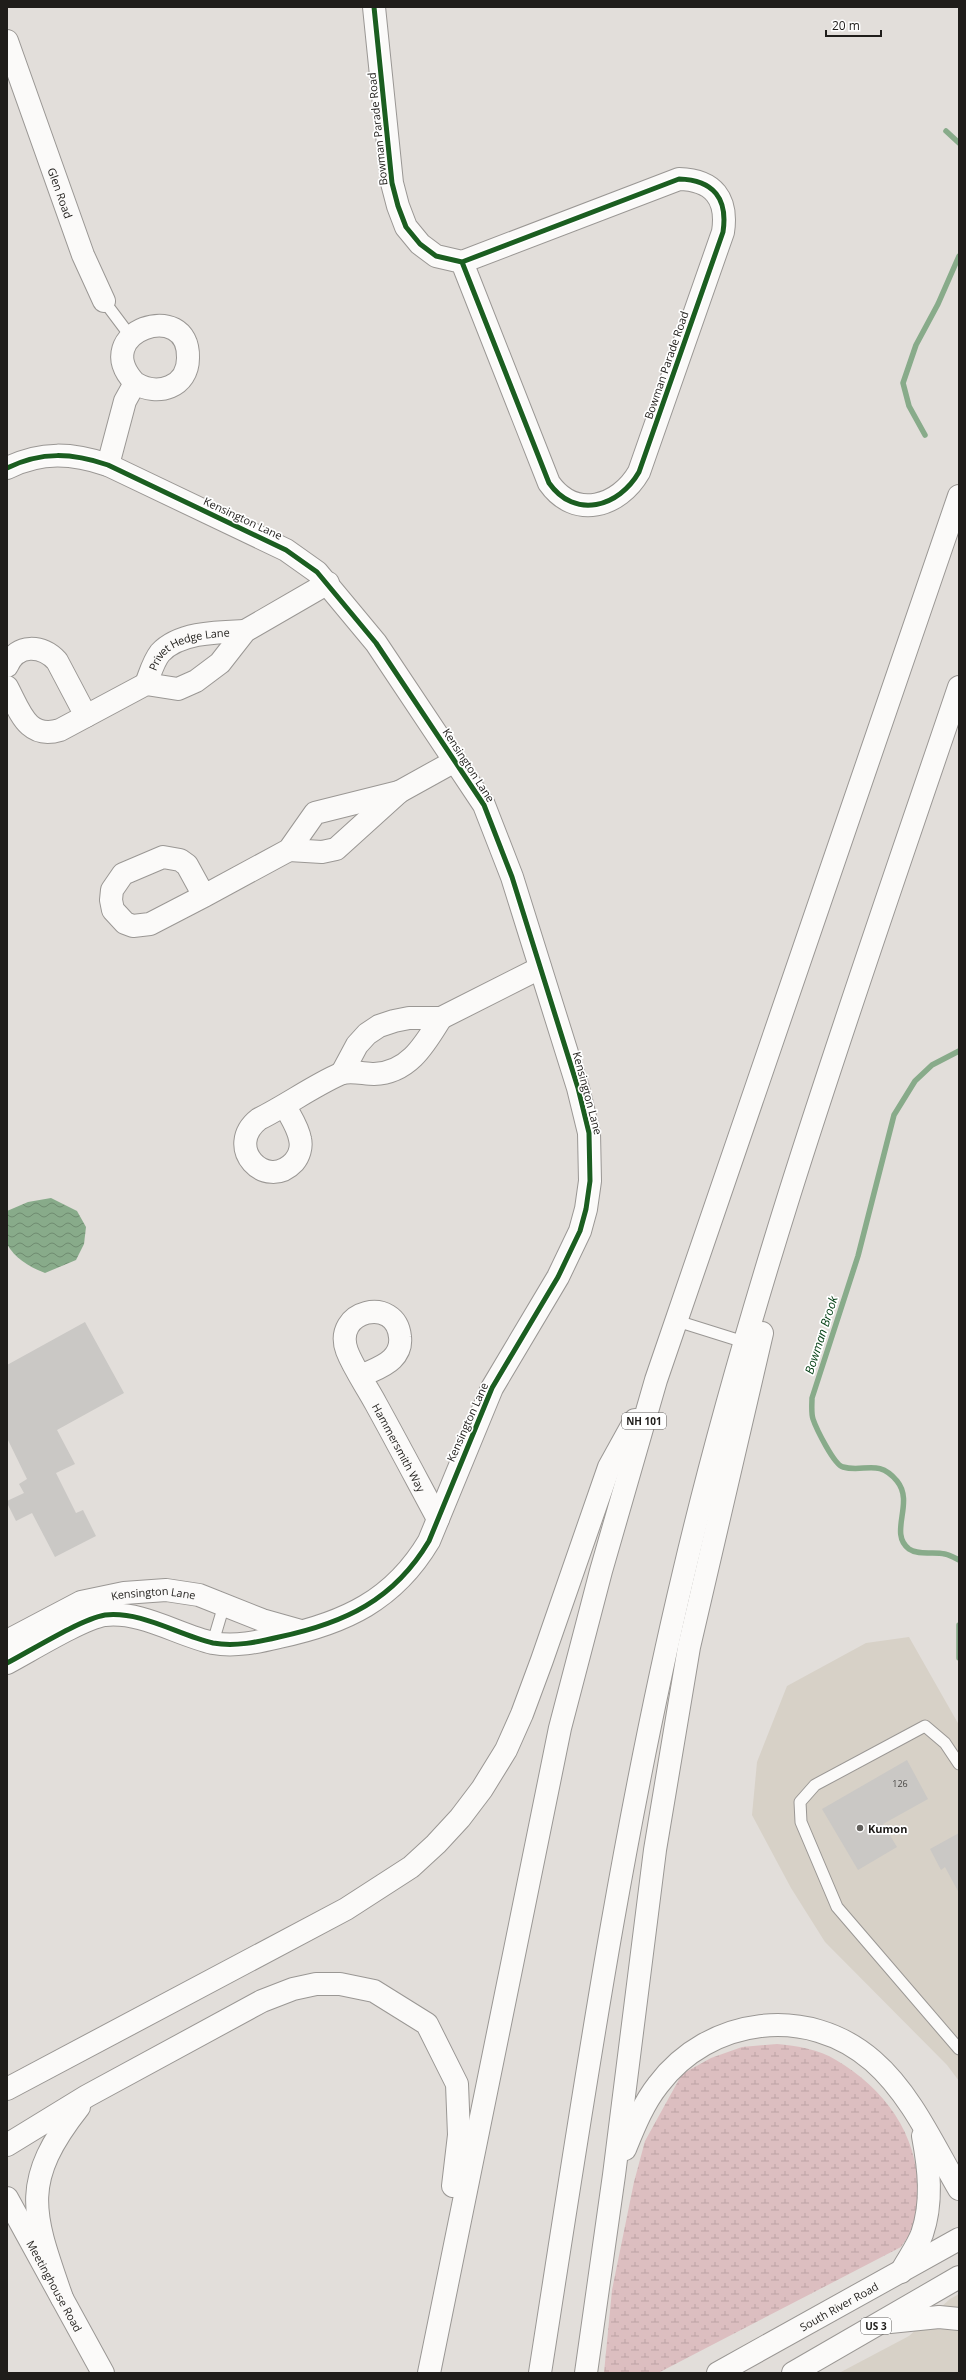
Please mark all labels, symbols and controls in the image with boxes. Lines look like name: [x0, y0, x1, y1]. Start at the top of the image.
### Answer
scale bar: [826, 12, 881, 38]
text: 20 m: [832, 17, 860, 34]
street label: Bowman Parade Road: [364, 72, 390, 186]
street label: Glen Road: [45, 165, 77, 220]
street label: Bowman Parade Road: [640, 309, 692, 421]
street label: Kensington Lane: [201, 493, 285, 543]
street label: Privet Hedge Lane: [144, 624, 230, 672]
street label: Kensington Lane: [439, 725, 499, 805]
street label: Kensington Lane: [570, 1050, 606, 1136]
water label: Bowman Brook: [800, 1293, 842, 1376]
street label: Kensington Lane: [443, 1380, 491, 1464]
street label: Hammersmith Way: [369, 1400, 430, 1495]
road number: NH 101: [622, 1413, 666, 1429]
street label: Kensington Lane: [109, 1582, 197, 1603]
house number: 126: [892, 1777, 908, 1790]
place label: Kumon: [868, 1821, 907, 1836]
marker: Kumon: [855, 1823, 865, 1833]
street label: Meetinghouse Road: [24, 2237, 86, 2334]
street label: South River Road: [797, 2278, 881, 2334]
road number: US 3: [861, 2318, 891, 2334]

